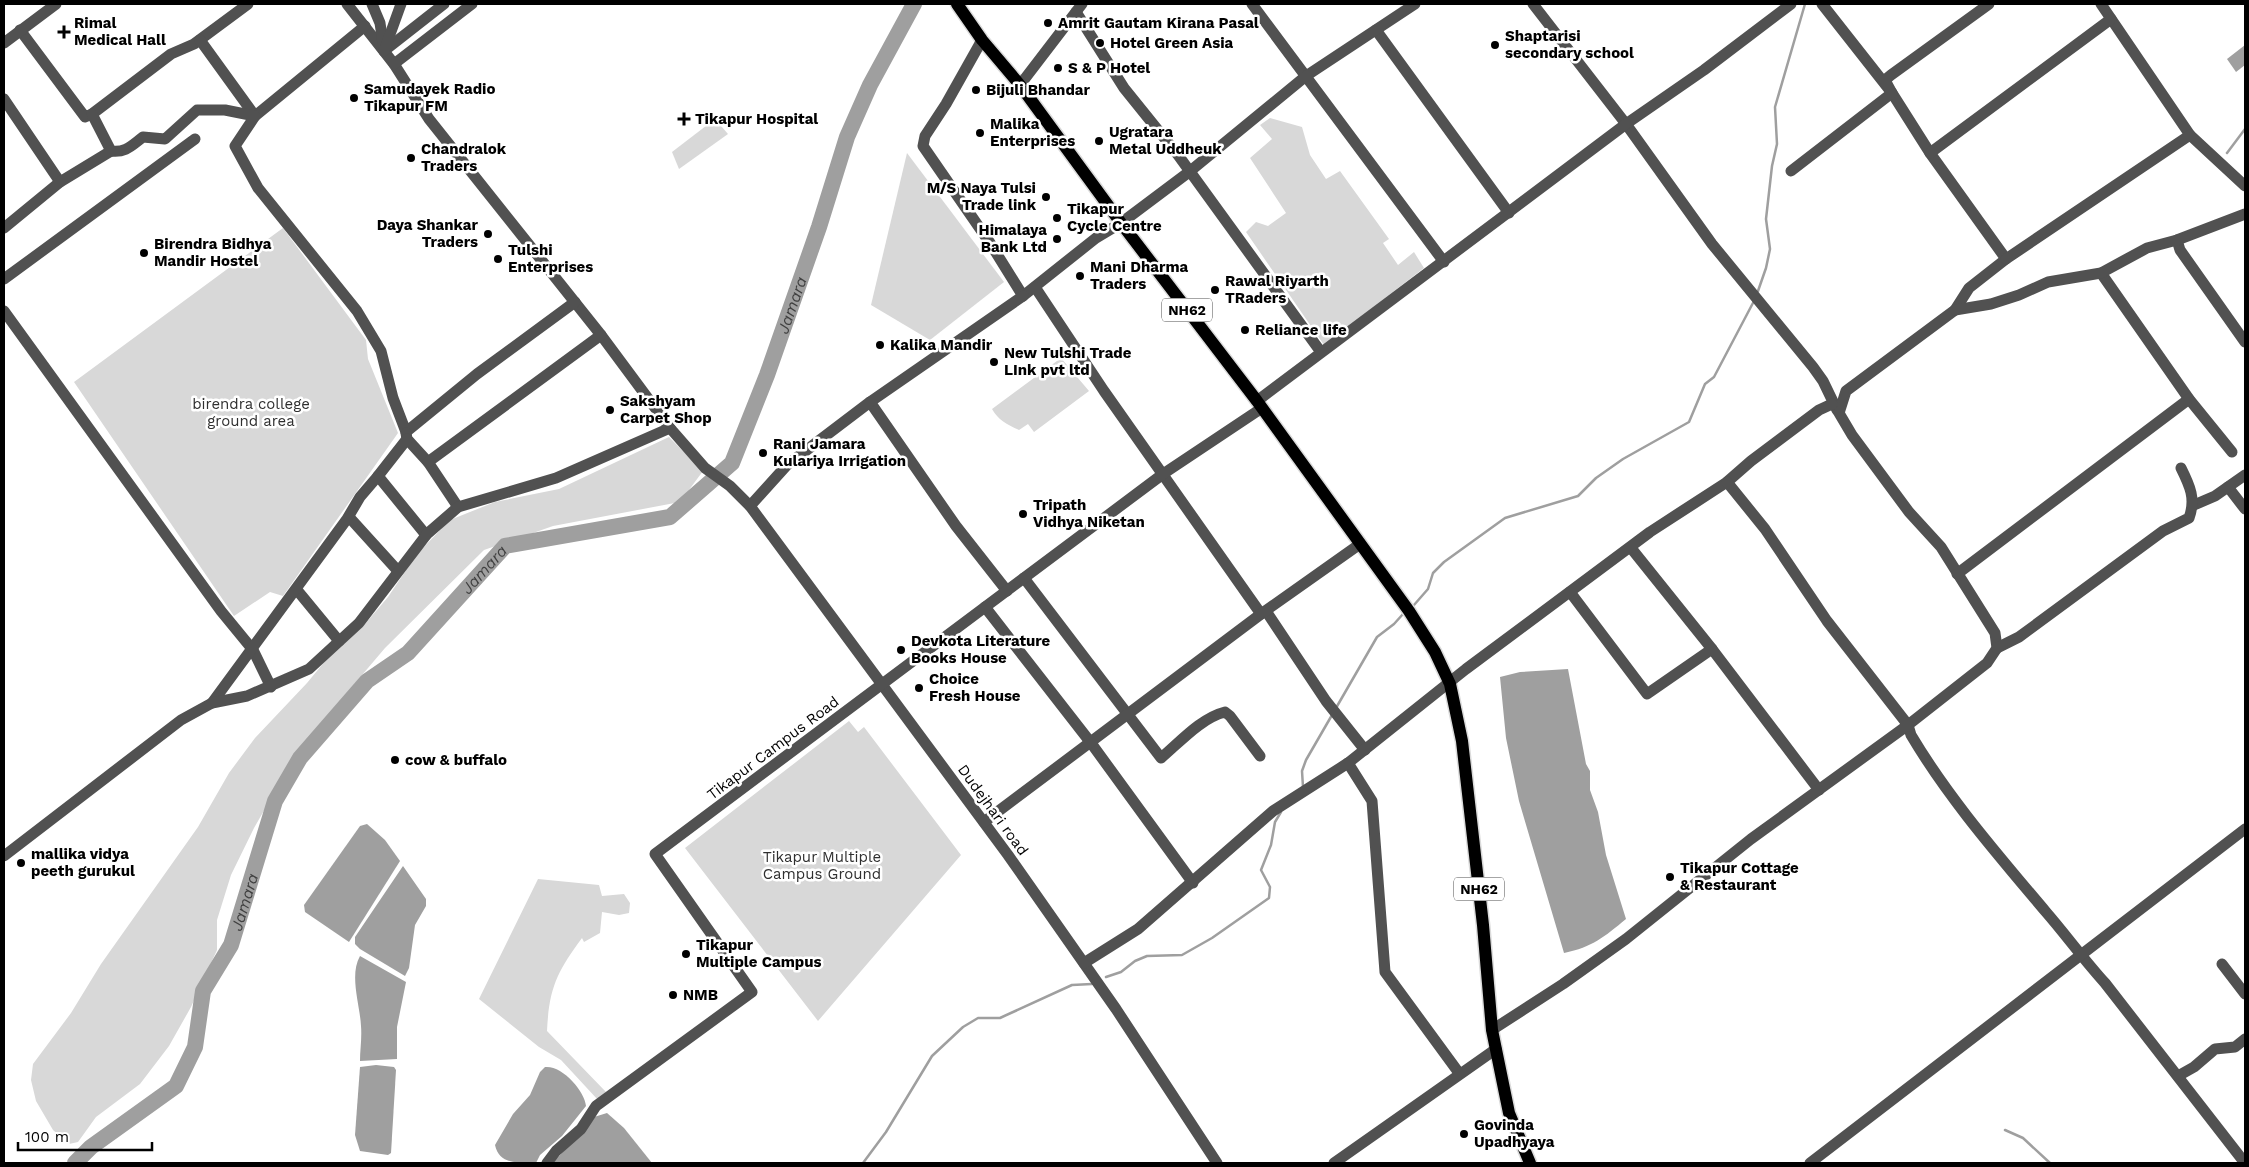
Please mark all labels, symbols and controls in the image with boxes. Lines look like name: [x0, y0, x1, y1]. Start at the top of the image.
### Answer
place label: Rimal Medical Hall: [74, 14, 166, 49]
place label: Amrit Gautam Kirana Pasal: [1058, 14, 1259, 32]
marker: Amrit Gautam Kirana Pasal: [1042, 17, 1054, 29]
marker: Rimal Medical Hall: [58, 26, 70, 38]
place label: Shaptarisi secondary school: [1505, 27, 1634, 62]
place label: Hotel Green Asia: [1110, 34, 1234, 52]
marker: Hotel Green Asia: [1094, 37, 1106, 49]
marker: Shaptarisi secondary school: [1489, 39, 1501, 51]
place label: S & P Hotel: [1068, 59, 1150, 77]
marker: S & P Hotel: [1052, 62, 1064, 74]
place label: Samudayek Radio Tikapur FM: [364, 80, 495, 115]
place label: Bijuli Bhandar: [986, 81, 1090, 99]
marker: Bijuli Bhandar: [970, 84, 982, 96]
marker: Samudayek Radio Tikapur FM: [348, 92, 360, 104]
place label: Tikapur Hospital: [695, 110, 818, 128]
marker: Tikapur Hospital: [677, 112, 691, 126]
place label: Malika Enterprises: [990, 115, 1075, 150]
place label: Ugratara Metal Uddheuk: [1109, 123, 1222, 158]
marker: Malika Enterprises: [974, 127, 986, 139]
marker: Ugratara Metal Uddheuk: [1093, 135, 1105, 147]
place label: Chandralok Traders: [421, 140, 507, 175]
marker: Chandralok Traders: [405, 152, 417, 164]
place label: M/S Naya Tulsi Trade link: [927, 179, 1037, 214]
marker: M/S Naya Tulsi Trade link: [1040, 191, 1052, 203]
place label: Tikapur Cycle Centre: [1067, 200, 1162, 235]
marker: Tikapur Cycle Centre: [1051, 212, 1063, 224]
place label: Daya Shankar Traders: [377, 216, 479, 251]
place label: Himalaya Bank Ltd: [979, 221, 1047, 256]
marker: Daya Shankar Traders: [482, 228, 494, 240]
marker: Himalaya Bank Ltd: [1051, 233, 1063, 245]
place label: Birendra Bidhya Mandir Hostel: [154, 235, 272, 270]
place label: Tulshi Enterprises: [508, 241, 593, 276]
marker: Birendra Bidhya Mandir Hostel: [138, 247, 150, 259]
marker: Tulshi Enterprises: [492, 253, 504, 265]
place label: Mani Dharma Traders: [1090, 258, 1189, 293]
marker: Mani Dharma Traders: [1074, 270, 1086, 282]
place label: Rawal Riyarth TRaders: [1225, 272, 1329, 307]
water label: Jamara: [773, 274, 811, 336]
marker: Rawal Riyarth TRaders: [1209, 284, 1221, 296]
road number: NH62: [1162, 298, 1212, 322]
place label: Reliance life: [1255, 321, 1347, 339]
marker: Reliance life: [1239, 324, 1251, 336]
place label: Kalika Mandir: [890, 336, 993, 354]
marker: Kalika Mandir: [874, 339, 886, 351]
place label: New Tulshi Trade LInk pvt ltd: [1004, 344, 1132, 379]
marker: New Tulshi Trade LInk pvt ltd: [988, 356, 1000, 368]
place label: Sakshyam Carpet Shop: [620, 392, 712, 427]
park label: birendra college ground area: [192, 395, 310, 430]
marker: Sakshyam Carpet Shop: [604, 404, 616, 416]
place label: Rani Jamara Kulariya Irrigation: [773, 435, 906, 470]
marker: Rani Jamara Kulariya Irrigation: [757, 447, 769, 459]
place label: Tripath Vidhya Niketan: [1033, 496, 1145, 531]
marker: Tripath Vidhya Niketan: [1017, 508, 1029, 520]
water label: Jamara: [457, 541, 511, 598]
place label: Devkota Literature Books House: [911, 632, 1051, 667]
marker: Devkota Literature Books House: [895, 644, 907, 656]
place label: Choice Fresh House: [929, 670, 1021, 705]
marker: Choice Fresh House: [913, 682, 925, 694]
street label: Tikapur Campus Road: [703, 692, 843, 804]
place label: cow & buffalo: [405, 751, 507, 769]
marker: cow & buffalo: [389, 754, 401, 766]
street label: Dudejhari road: [954, 761, 1032, 859]
place label: mallika vidya peeth gurukul: [31, 845, 135, 880]
park label: Tikapur Multiple Campus Ground: [763, 848, 881, 883]
marker: mallika vidya peeth gurukul: [15, 857, 27, 869]
place label: Tikapur Cottage & Restaurant: [1680, 859, 1799, 894]
water label: Jamara: [227, 871, 262, 933]
marker: Tikapur Cottage & Restaurant: [1664, 871, 1676, 883]
road number: NH62: [1454, 878, 1504, 901]
place label: Tikapur Multiple Campus: [696, 936, 821, 971]
marker: Tikapur Multiple Campus: [680, 948, 692, 960]
place label: NMB: [683, 986, 718, 1004]
marker: NMB: [667, 989, 679, 1001]
place label: Govinda Upadhyaya: [1474, 1116, 1555, 1151]
scale bar: [18, 1120, 151, 1152]
text: 100 m: [25, 1128, 69, 1146]
marker: Govinda Upadhyaya: [1458, 1128, 1470, 1140]

